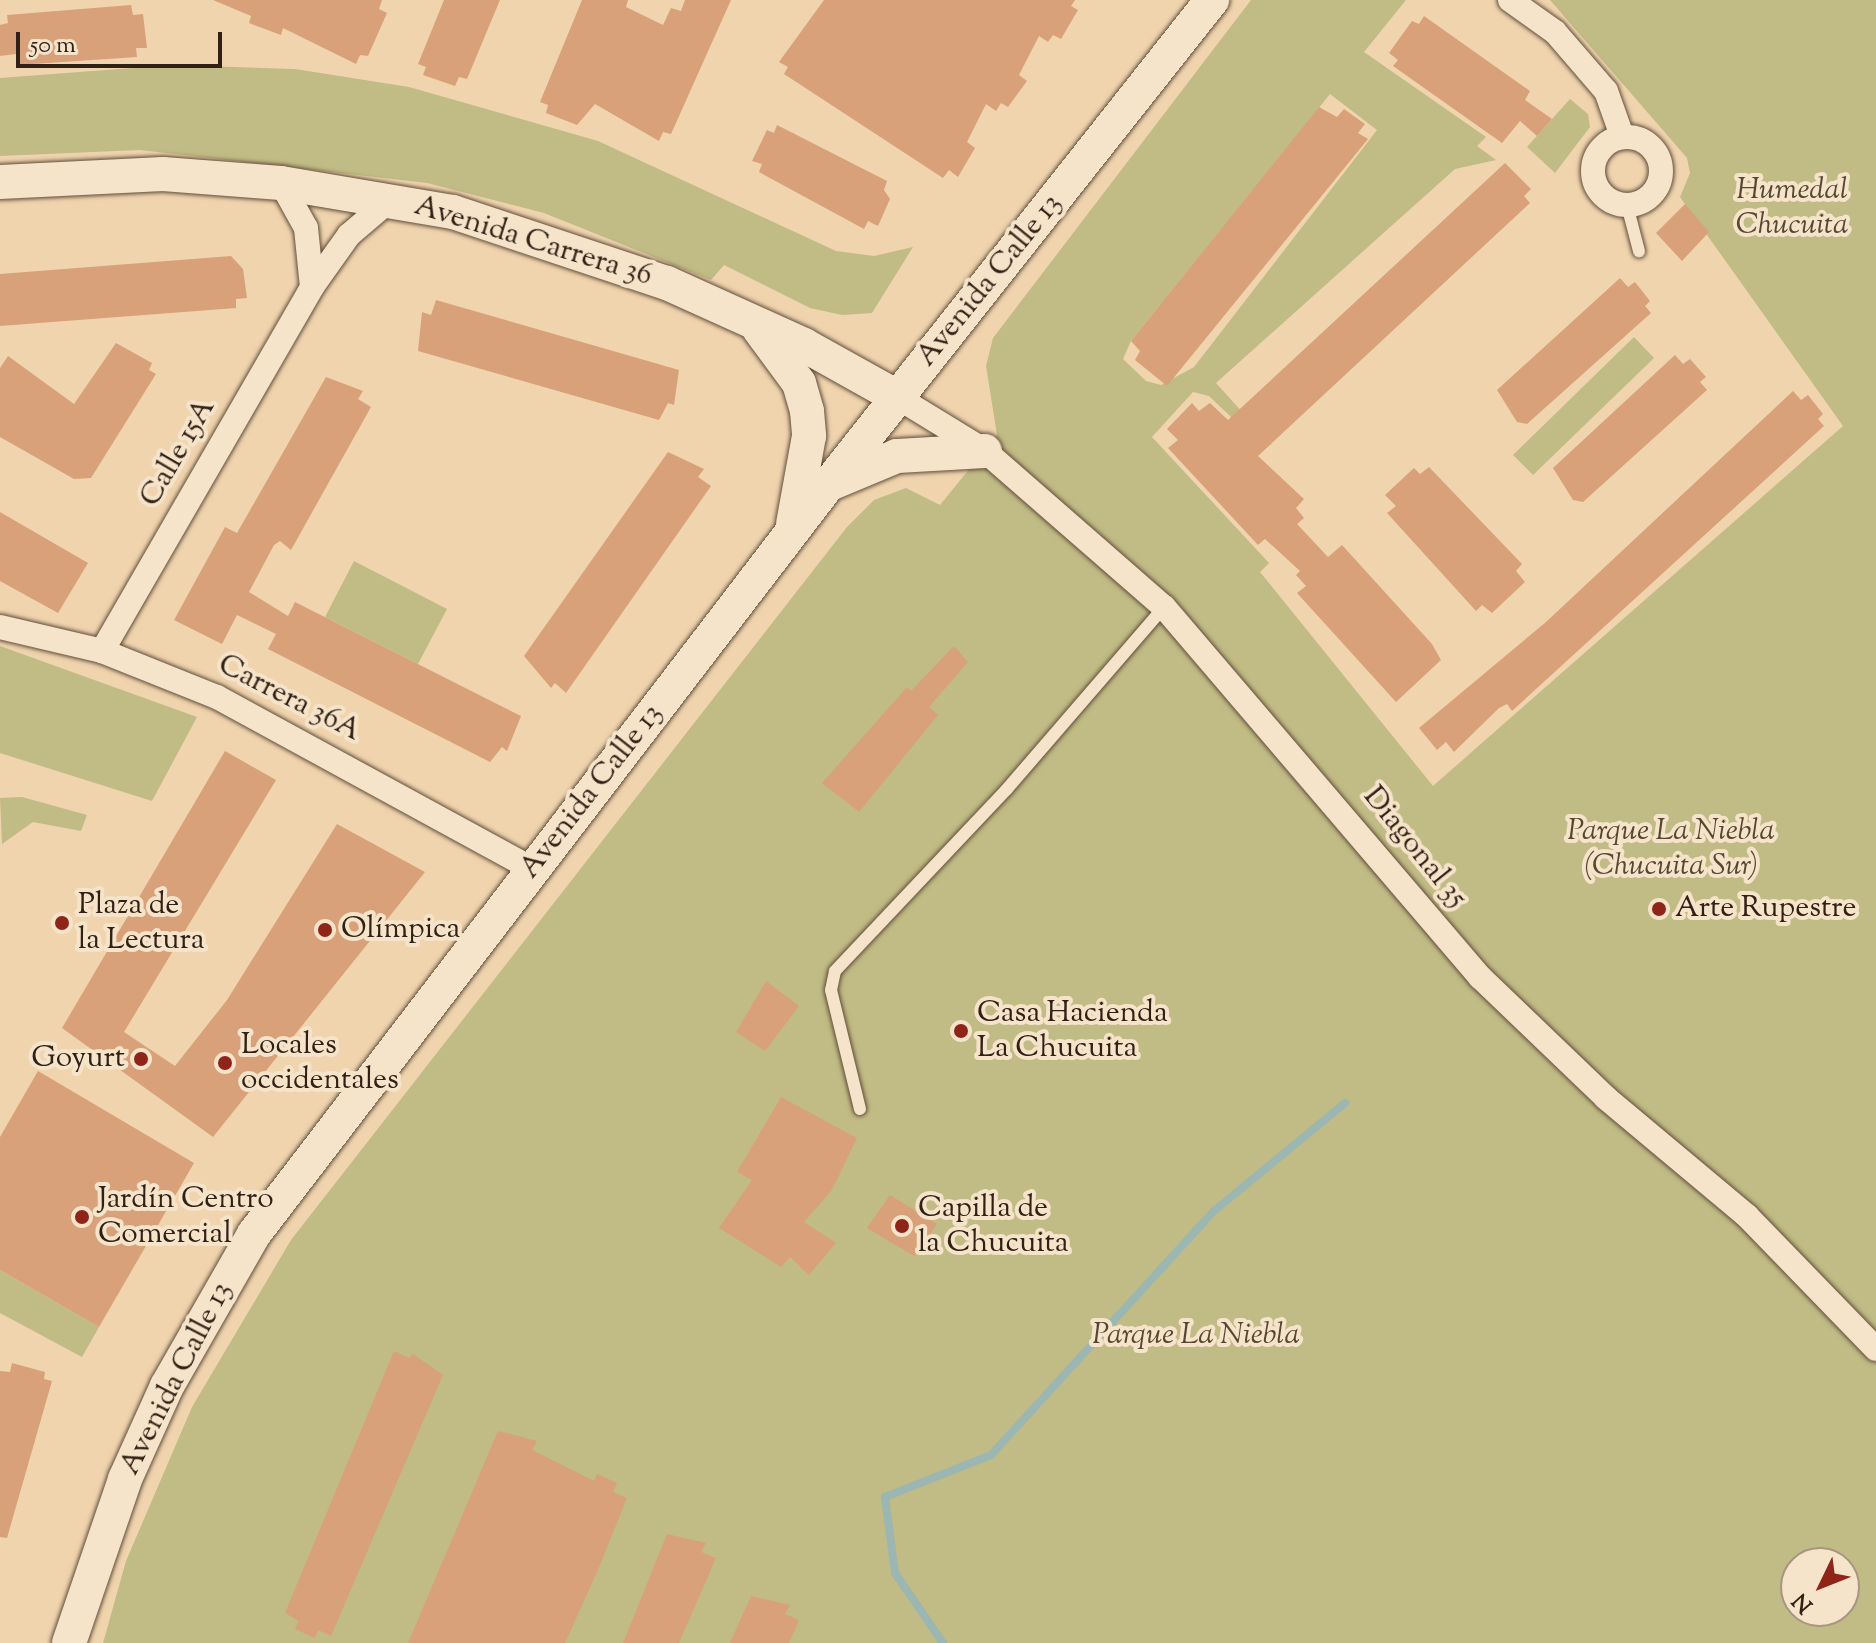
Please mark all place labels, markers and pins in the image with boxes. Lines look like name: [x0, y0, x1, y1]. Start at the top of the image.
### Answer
place label: Plaza de la Lectura: [78, 888, 205, 958]
place label: Arte Rupestre: [1675, 891, 1856, 927]
marker: Arte Rupestre: [1650, 900, 1668, 918]
place label: Olímpica: [341, 912, 460, 948]
marker: Plaza de la Lectura: [53, 914, 71, 932]
marker: Olímpica: [316, 921, 334, 939]
place label: Casa Hacienda La Chucuita: [977, 996, 1168, 1066]
marker: Casa Hacienda La Chucuita: [952, 1022, 970, 1040]
place label: Locales occidentales: [241, 1028, 399, 1098]
place label: Goyurt: [31, 1041, 125, 1077]
marker: Goyurt: [132, 1050, 150, 1068]
marker: Locales occidentales: [216, 1054, 234, 1072]
place label: Jardín Centro Comercial: [98, 1182, 274, 1252]
place label: Capilla de la Chucuita: [918, 1191, 1069, 1262]
marker: Jardín Centro Comercial: [73, 1208, 91, 1226]
marker: Capilla de la Chucuita: [893, 1217, 911, 1235]

